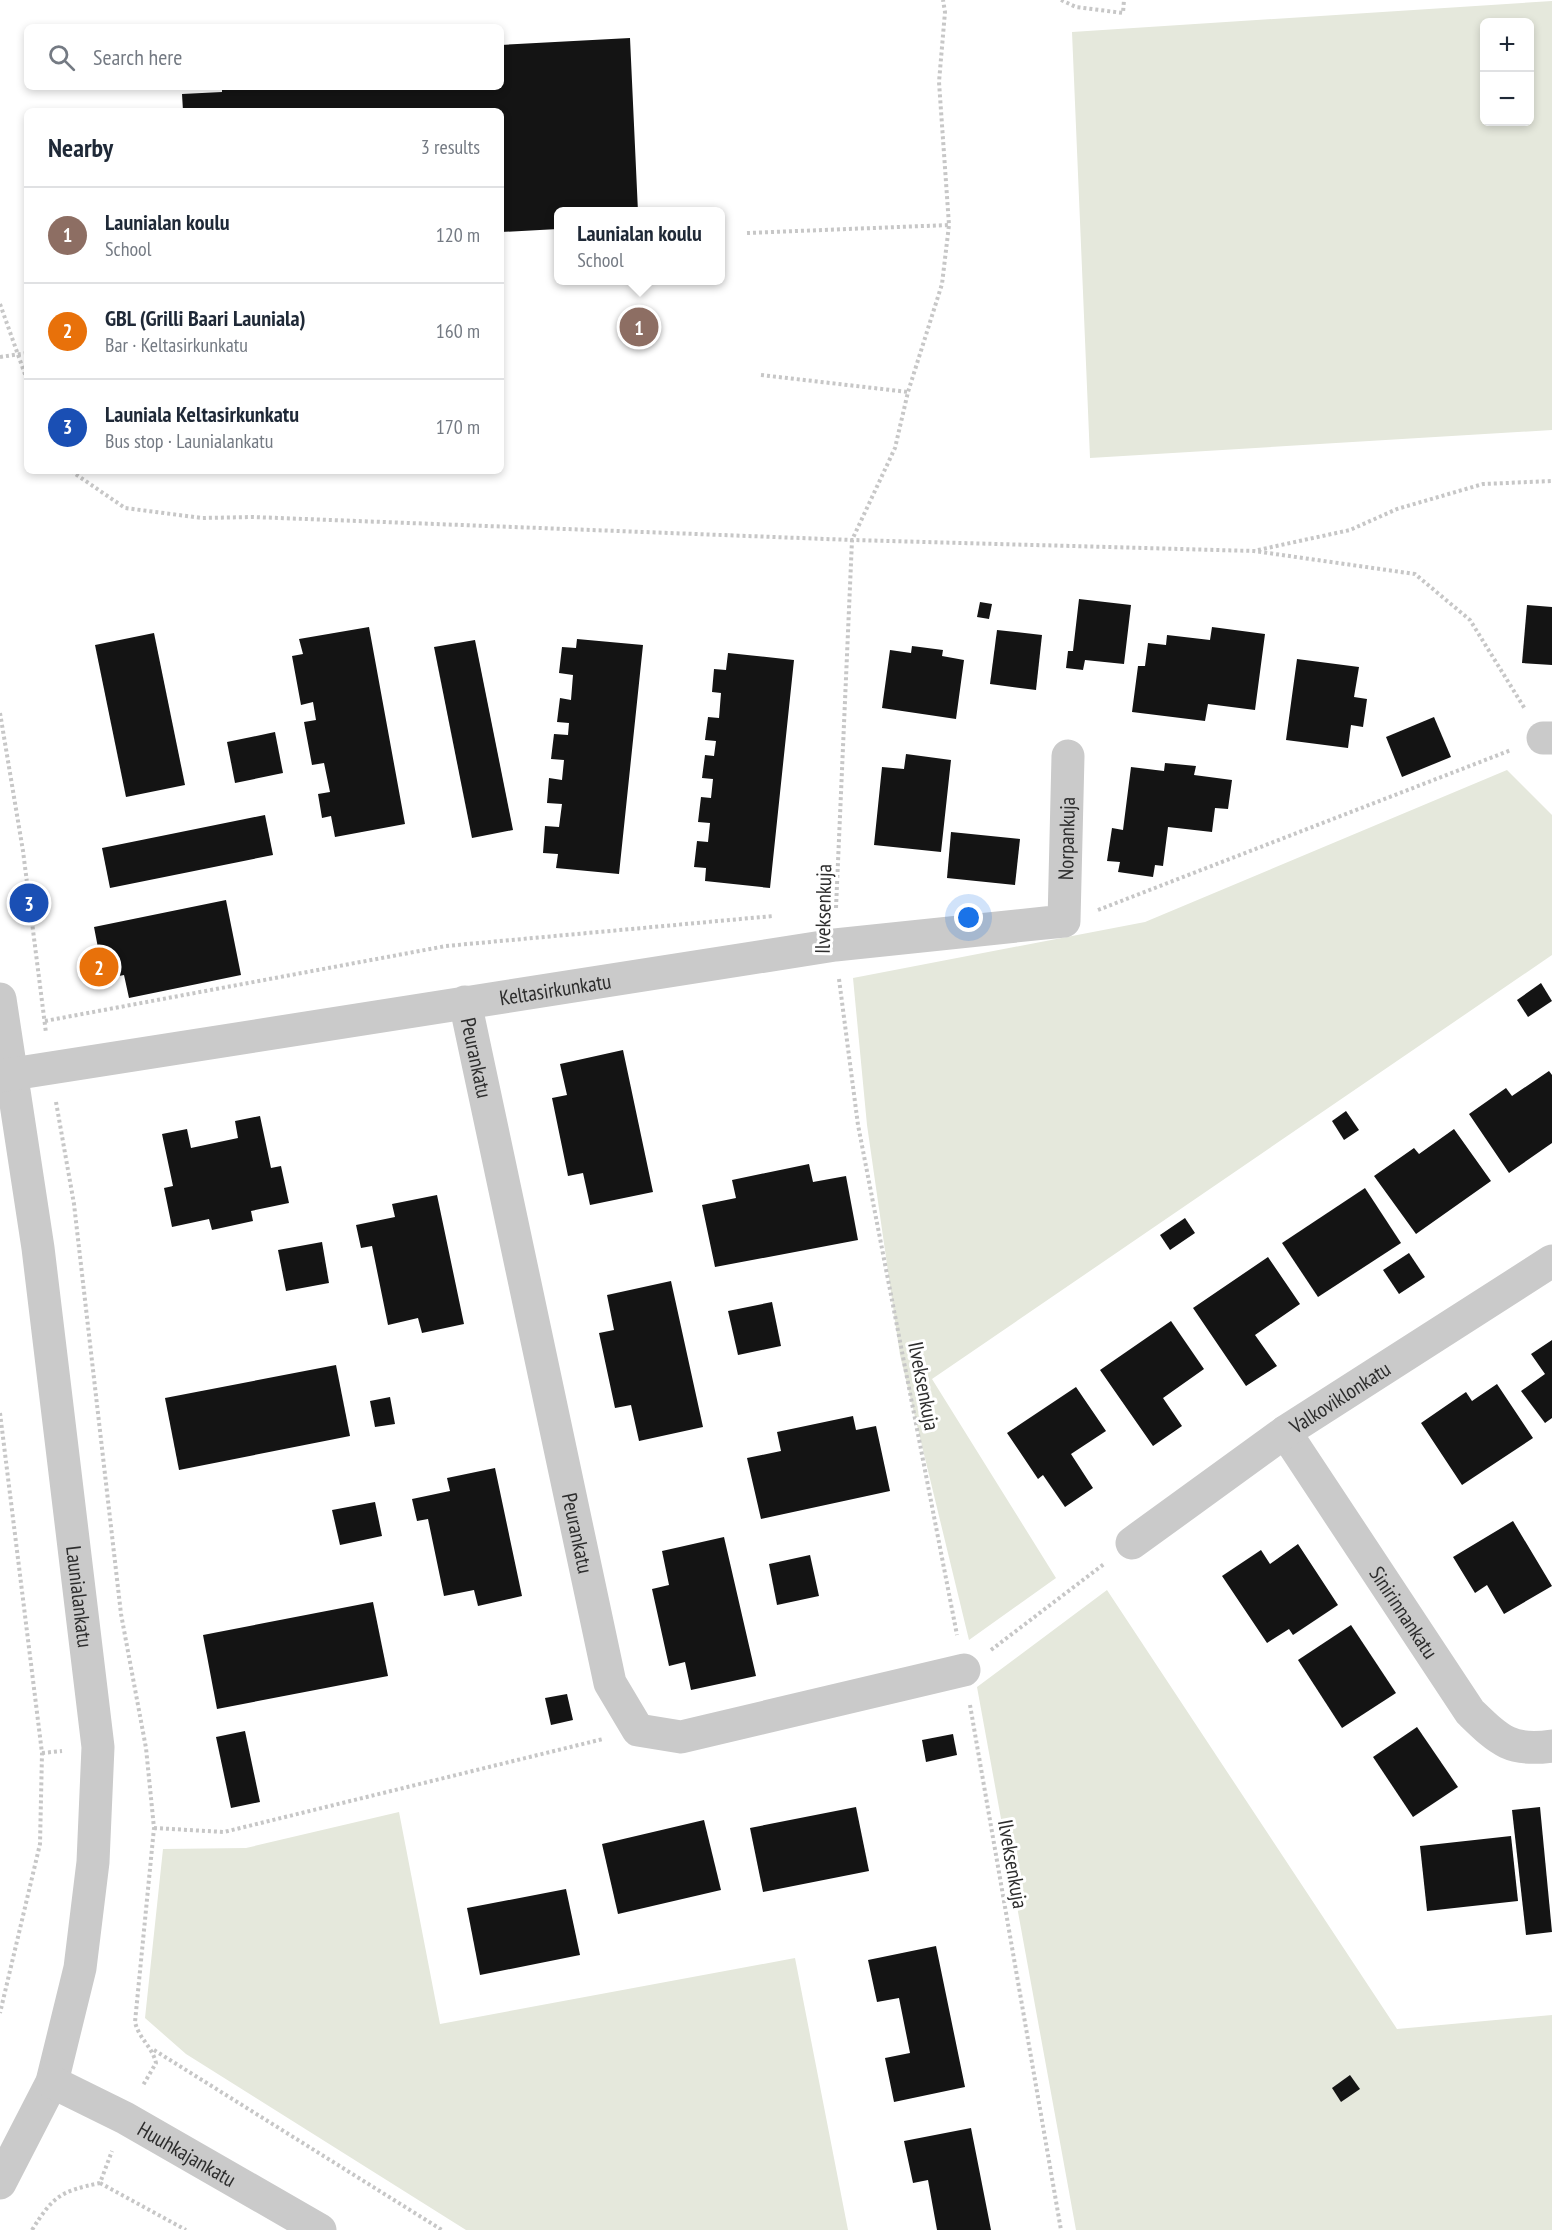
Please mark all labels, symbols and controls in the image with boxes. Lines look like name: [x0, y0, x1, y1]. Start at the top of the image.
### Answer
map controls: [1480, 18, 1534, 126]
button: +: [1480, 18, 1534, 72]
search box: [24, 24, 504, 90]
icon: search: [45, 41, 78, 74]
text: Search here: [93, 43, 182, 71]
button: −: [1480, 72, 1534, 126]
text: Nearby: [48, 131, 113, 164]
text: 3 results: [421, 134, 480, 160]
popup: [554, 207, 725, 285]
text: Launialan koulu: [105, 208, 230, 236]
text: Launialan koulu: [577, 219, 702, 247]
text: 1: [63, 222, 72, 248]
text: 120 m: [436, 222, 480, 248]
text: School: [105, 236, 151, 262]
text: School: [577, 247, 624, 273]
text: GBL (Grilli Baari Launiala): [105, 304, 306, 332]
pin: 1: [620, 304, 658, 350]
text: 2: [63, 318, 72, 344]
text: 160 m: [436, 318, 480, 344]
text: Bar · Keltasirkunkatu: [105, 332, 248, 358]
text: Launiala Keltasirkunkatu: [105, 400, 299, 428]
text: 3: [63, 414, 72, 440]
text: 170 m: [436, 414, 480, 440]
text: Bus stop · Launialankatu: [105, 428, 273, 454]
street label: Norpankuja: [1051, 797, 1081, 880]
street label: Ilveksenkuja: [809, 864, 837, 954]
pin: 3: [9, 880, 48, 926]
your location: [954, 903, 983, 932]
pin: 2: [80, 944, 118, 990]
street label: Keltasirkunkatu: [497, 967, 613, 1011]
street label: Peurankatu: [455, 1015, 499, 1100]
street label: Ilveksenkuja: [902, 1339, 946, 1433]
street label: Valkoviklonkatu: [1283, 1355, 1395, 1440]
street label: Peurankatu: [556, 1490, 600, 1576]
street label: Launialankatu: [60, 1544, 99, 1649]
street label: Sinirinnankatu: [1364, 1561, 1444, 1664]
street label: Ilveksenkuja: [992, 1817, 1034, 1911]
street label: Huuhkajankatu: [133, 2115, 241, 2193]

